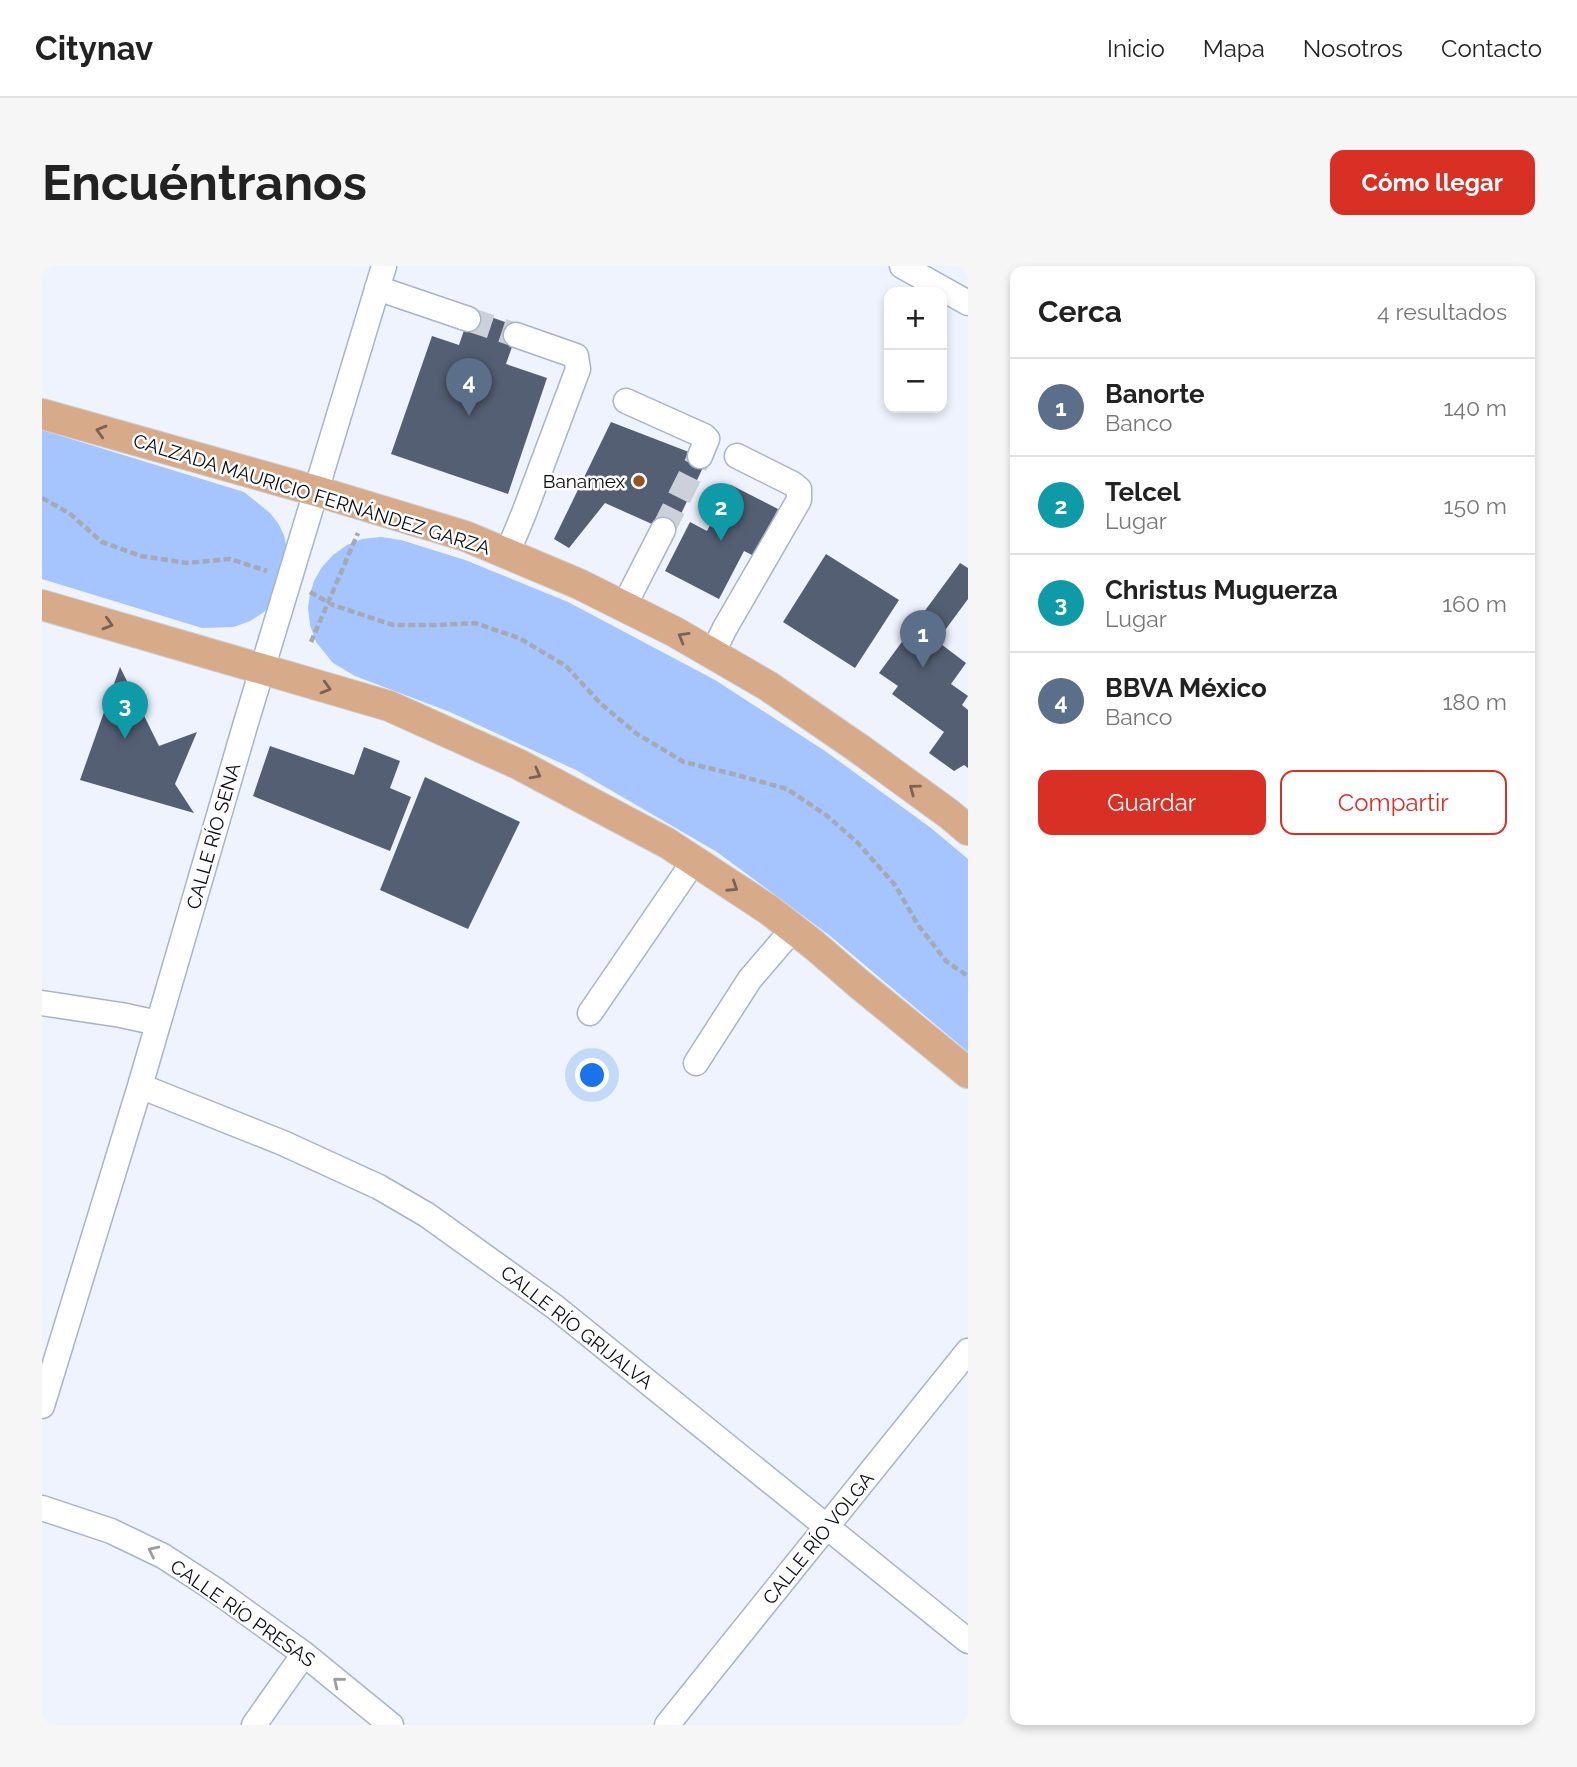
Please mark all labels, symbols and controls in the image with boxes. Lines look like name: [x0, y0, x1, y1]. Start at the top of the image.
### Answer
text: Citynav: [35, 29, 153, 68]
text: Inicio: [1107, 34, 1165, 63]
text: Mapa: [1203, 34, 1265, 63]
text: Nosotros: [1303, 34, 1403, 63]
text: Contacto: [1441, 34, 1542, 63]
button: Cómo llegar: [1330, 150, 1535, 215]
text: Encuéntranos: [42, 154, 367, 211]
map controls: [884, 287, 947, 413]
button: +: [884, 287, 947, 350]
text: Cerca: [1038, 294, 1122, 329]
text: 4 resultados: [1377, 298, 1507, 325]
button: −: [884, 350, 947, 413]
pin: 4: [446, 358, 492, 416]
text: Banorte: [1105, 379, 1205, 409]
text: 1: [1055, 394, 1067, 421]
text: 140 m: [1444, 394, 1507, 421]
text: Banco: [1105, 409, 1172, 436]
one-way arrow: [95, 424, 107, 439]
street label: CALZADA MAURICIO FERNÁNDEZ GARZA: [131, 429, 493, 559]
place label: Banamex: [543, 470, 625, 492]
marker: Banamex: [631, 473, 647, 489]
text: Telcel: [1105, 477, 1181, 507]
pin: 2: [698, 483, 744, 541]
text: 2: [1055, 492, 1067, 519]
text: 150 m: [1444, 492, 1507, 519]
text: Lugar: [1105, 507, 1167, 534]
text: Christus Muguerza: [1105, 575, 1338, 605]
text: 3: [1055, 590, 1067, 617]
text: 160 m: [1442, 590, 1507, 617]
text: Lugar: [1105, 605, 1167, 632]
pin: 1: [900, 610, 946, 668]
one-way arrow: [101, 615, 113, 630]
one-way arrow: [678, 632, 691, 645]
text: BBVA México: [1105, 673, 1267, 703]
one-way arrow: [320, 679, 332, 694]
pin: 3: [102, 681, 148, 739]
text: 4: [1054, 688, 1068, 715]
text: 180 m: [1442, 688, 1507, 715]
text: Banco: [1105, 703, 1172, 730]
street label: CALLE RÍO SENA: [182, 760, 244, 912]
one-way arrow: [529, 765, 541, 779]
button: Guardar: [1038, 770, 1266, 835]
button: Compartir: [1280, 770, 1507, 835]
one-way arrow: [909, 784, 922, 797]
one-way arrow: [725, 879, 738, 891]
your location: [575, 1058, 609, 1092]
street label: CALLE RÍO GRIJALVA: [497, 1261, 657, 1393]
street label: CALLE RÍO VOLGA: [758, 1467, 878, 1608]
one-way arrow: [147, 1546, 160, 1560]
street label: CALLE RÍO PRESAS: [166, 1555, 320, 1671]
one-way arrow: [334, 1678, 347, 1690]

